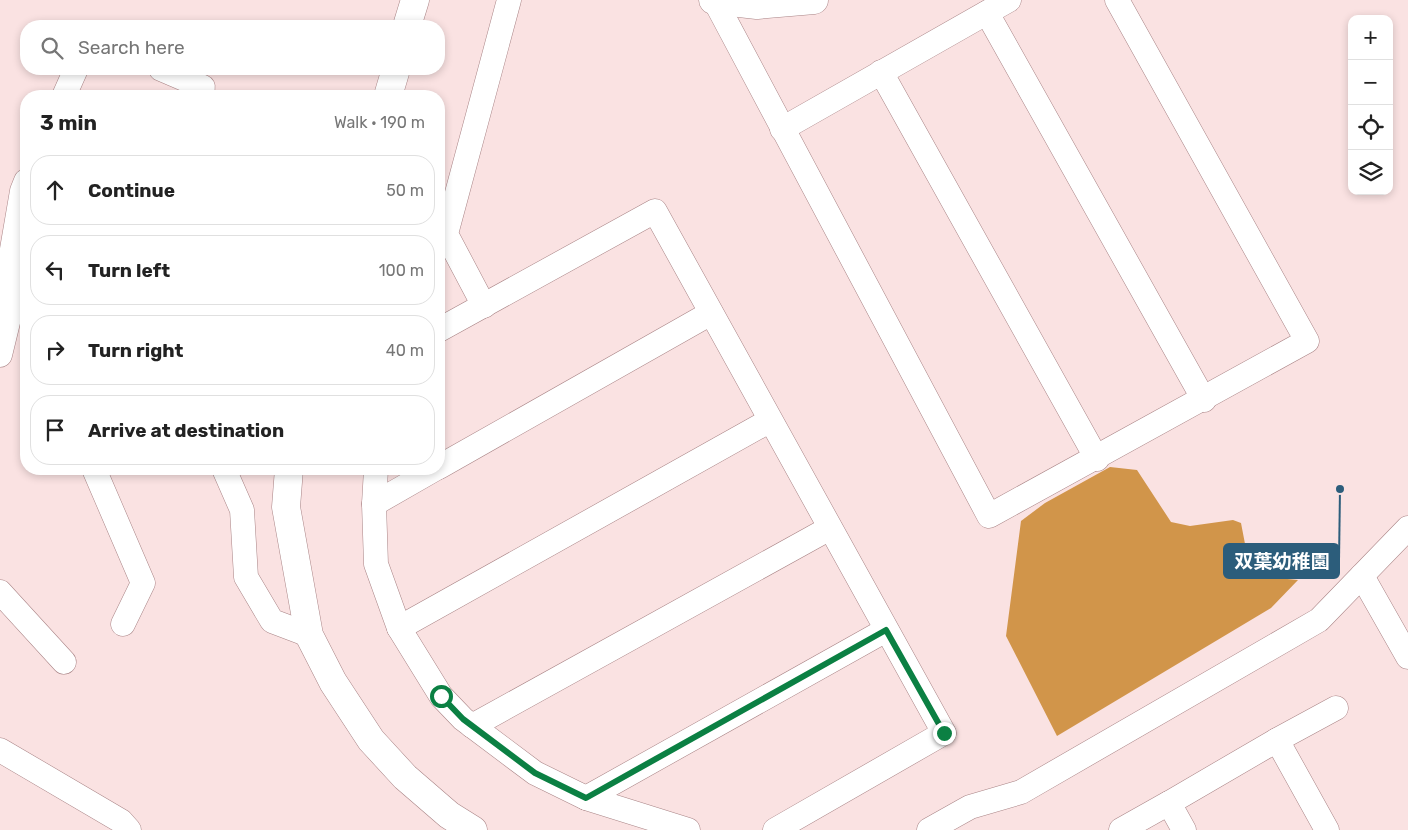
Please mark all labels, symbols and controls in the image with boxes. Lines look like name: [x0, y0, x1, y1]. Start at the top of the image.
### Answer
map controls: [1348, 15, 1393, 195]
button: +: [1348, 15, 1393, 60]
search box: [20, 20, 445, 75]
icon: search: [38, 34, 66, 62]
text: Search here: [78, 36, 185, 59]
button: −: [1348, 60, 1393, 105]
button: locate: [1348, 105, 1393, 150]
text: 3 min: [40, 110, 97, 135]
text: Walk · 190 m: [334, 113, 425, 132]
button: layers: [1348, 150, 1393, 195]
icon: ahead: [41, 176, 69, 204]
text: Continue: [88, 179, 175, 202]
text: 50 m: [386, 181, 424, 200]
icon: left: [41, 256, 69, 284]
text: Turn left: [88, 259, 170, 282]
text: 100 m: [379, 261, 424, 280]
icon: right: [41, 336, 69, 364]
text: Turn right: [88, 339, 183, 362]
text: 40 m: [386, 341, 424, 360]
icon: arrive: [41, 416, 69, 444]
text: Arrive at destination: [88, 419, 284, 442]
callout: 双葉幼稚園: [1224, 544, 1339, 578]
text: 双葉幼稚園: [1234, 550, 1330, 573]
route start: [430, 685, 453, 708]
route end: [933, 722, 956, 745]

